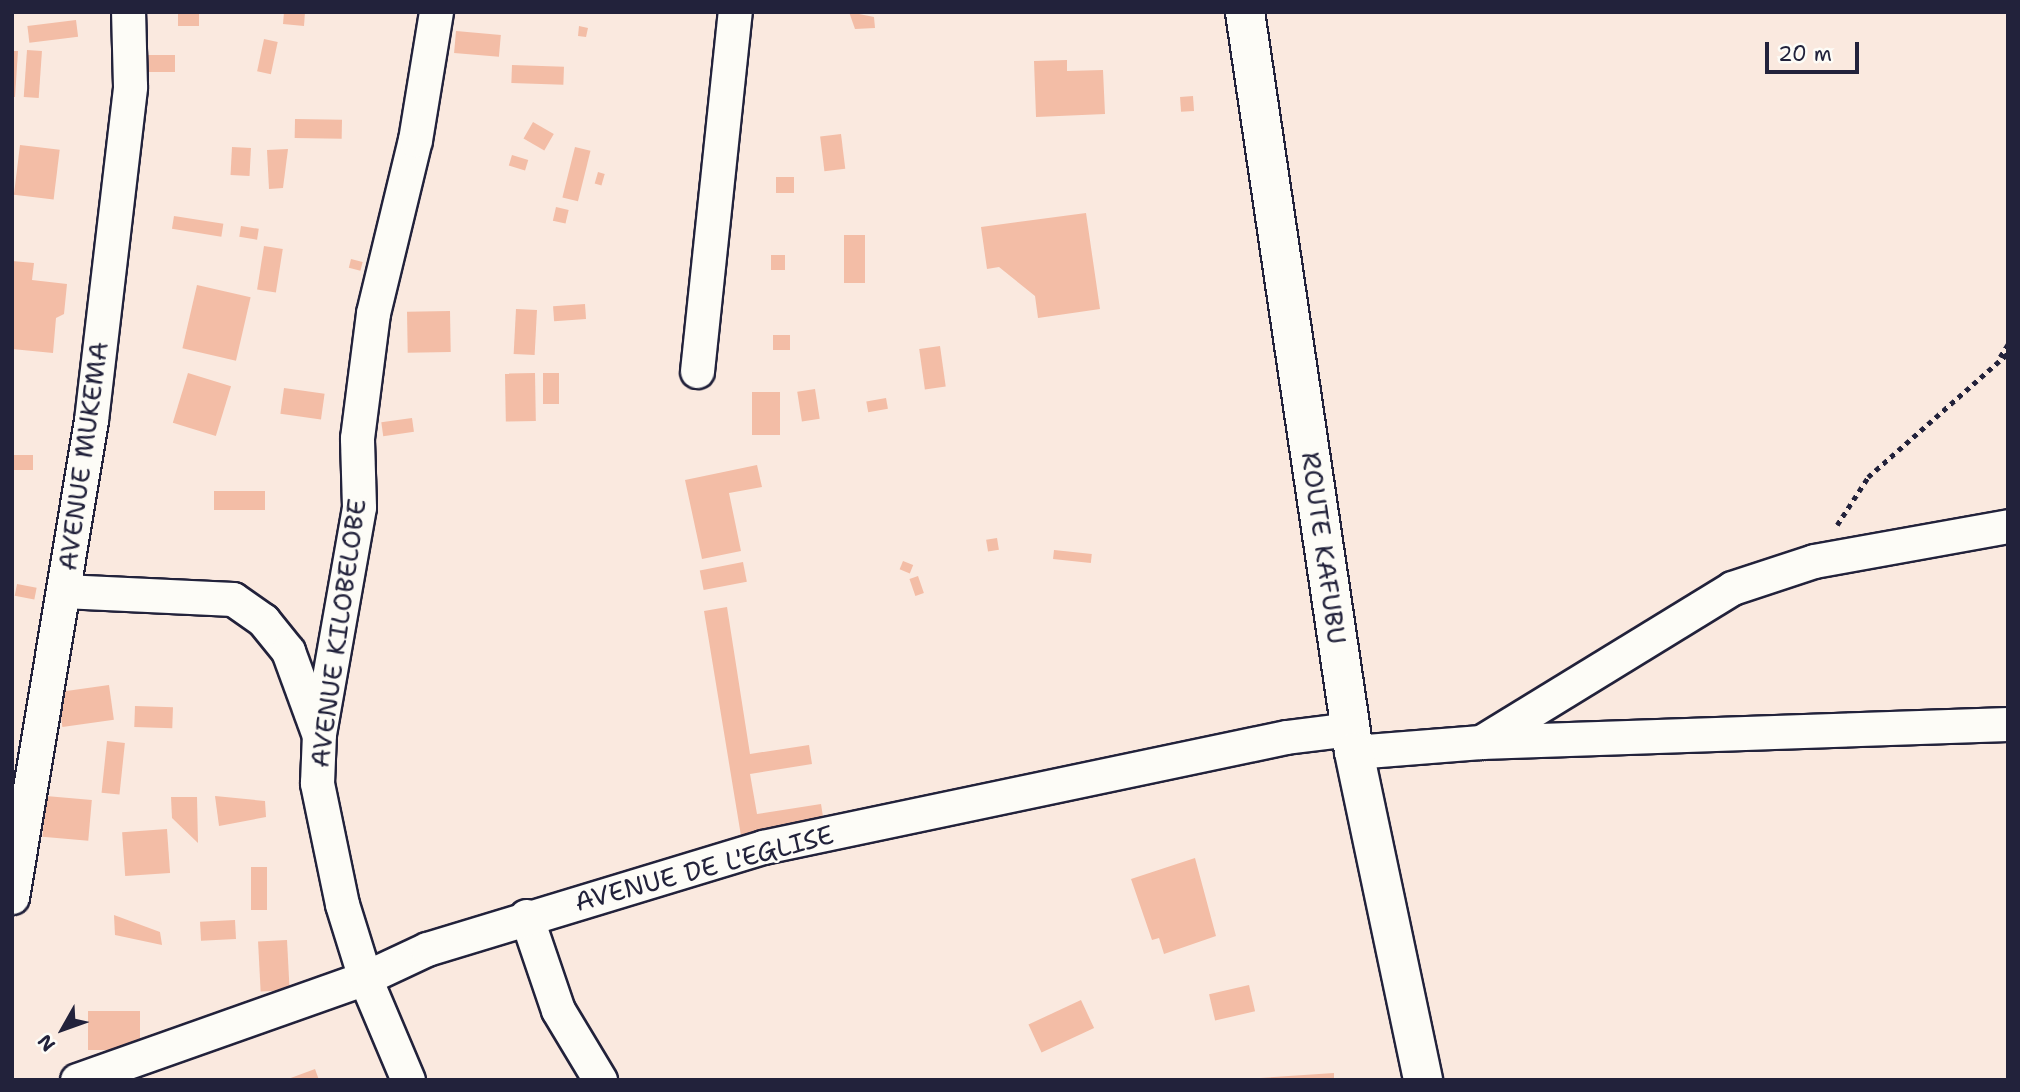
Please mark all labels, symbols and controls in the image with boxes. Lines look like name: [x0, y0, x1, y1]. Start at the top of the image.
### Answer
scale bar: [1768, 28, 1862, 72]
text: 20 m: [1778, 40, 1832, 68]
street label: AVENUE MUKEMA: [51, 339, 115, 573]
street label: ROUTE KAFUBU: [1295, 450, 1353, 646]
street label: AVENUE KILOBELOBE: [304, 496, 372, 770]
street label: AVENUE DE L'EGLISE: [571, 818, 837, 918]
north arrow: [28, 994, 98, 1064]
text: N: [32, 1029, 61, 1057]

